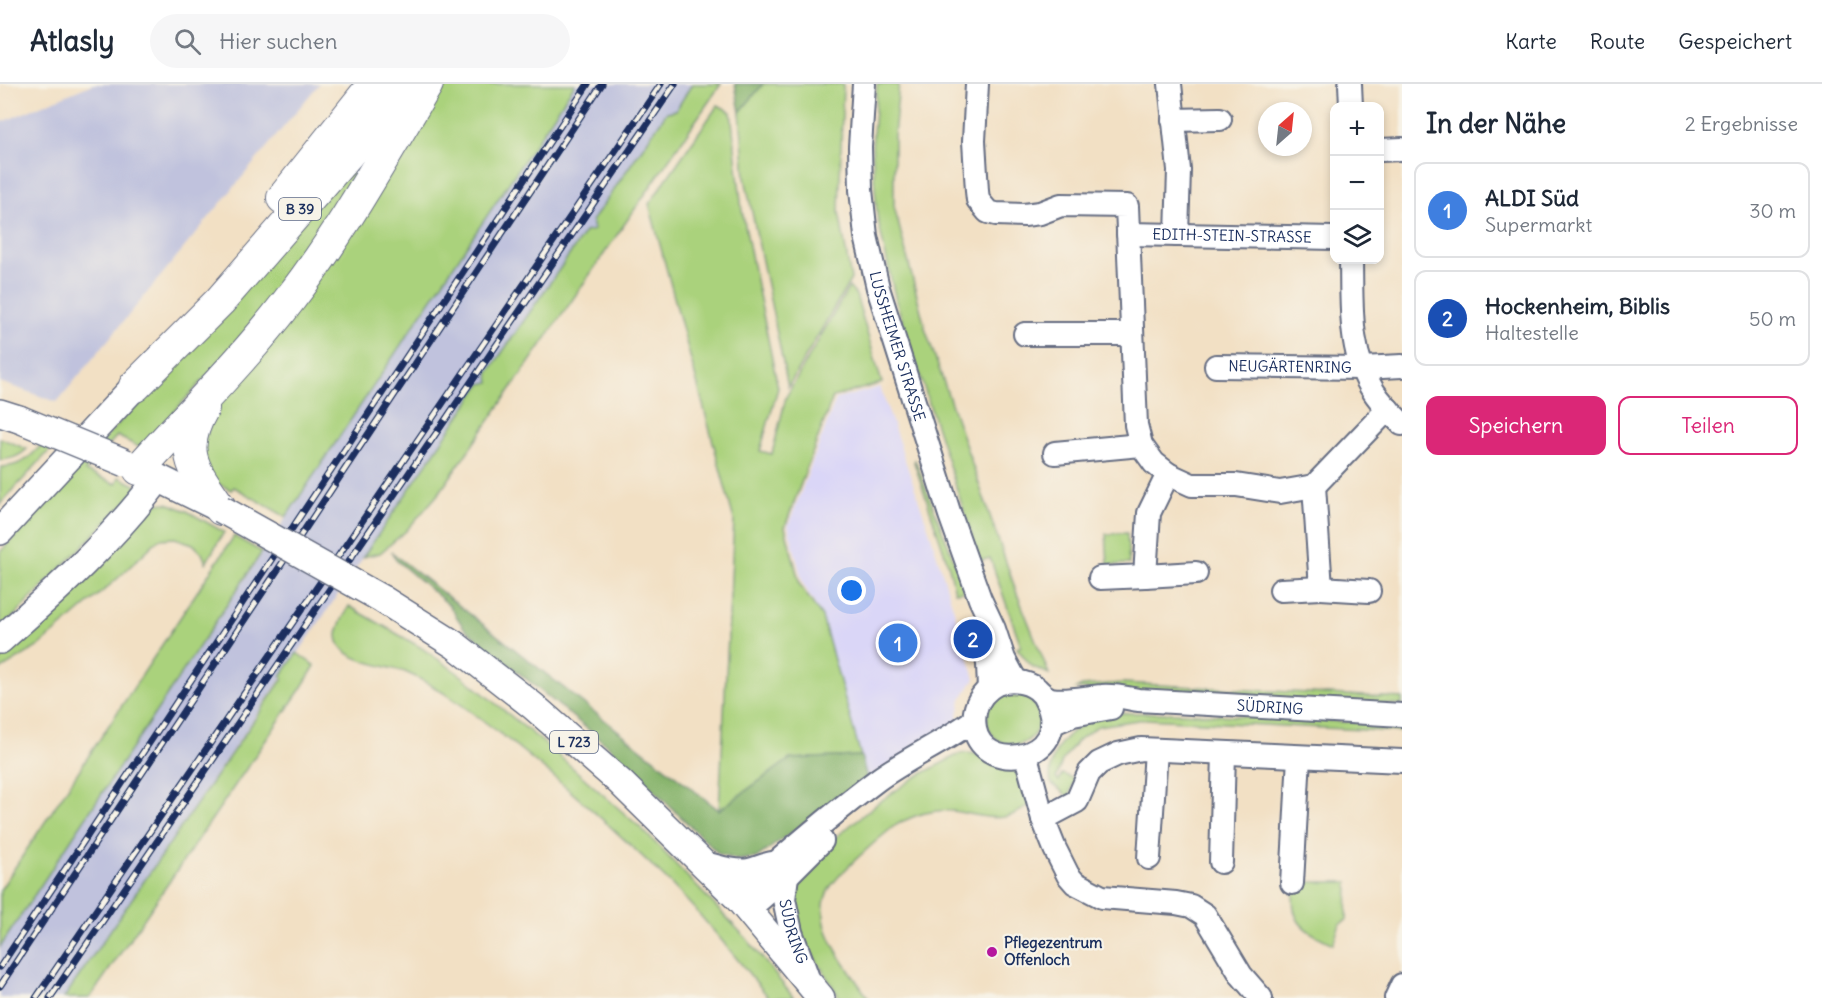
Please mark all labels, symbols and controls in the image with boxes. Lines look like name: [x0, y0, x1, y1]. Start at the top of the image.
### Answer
search box: [150, 14, 570, 68]
text: Atlasly: [30, 23, 114, 59]
icon: search: [171, 25, 204, 58]
text: Hier suchen: [219, 27, 337, 55]
text: Karte: [1505, 28, 1557, 55]
text: Route: [1590, 28, 1645, 55]
text: Gespeichert: [1678, 28, 1792, 55]
north arrow: [1258, 102, 1312, 156]
map controls: [1330, 102, 1384, 264]
button: +: [1330, 102, 1384, 156]
text: In der Nähe: [1426, 107, 1566, 140]
text: 2 Ergebnisse: [1685, 111, 1798, 136]
button: −: [1330, 156, 1384, 210]
text: ALDI Süd: [1485, 184, 1579, 212]
road number: B 39: [279, 198, 321, 220]
text: 1: [1444, 198, 1451, 223]
text: 30 m: [1749, 198, 1796, 223]
button: layers: [1330, 210, 1384, 264]
text: Supermarkt: [1485, 212, 1592, 237]
street label: EDITH-STEIN-STRASSE: [1152, 224, 1312, 247]
street label: LUSSHEIMER STRASSE: [865, 269, 930, 424]
text: Hockenheim, Biblis: [1485, 292, 1670, 320]
text: 2: [1442, 306, 1453, 331]
text: 50 m: [1749, 306, 1796, 331]
text: Haltestelle: [1485, 320, 1579, 345]
street label: NEUGÄRTENRING: [1228, 356, 1352, 377]
button: Speichern: [1426, 396, 1606, 455]
button: Teilen: [1618, 396, 1798, 455]
your location: [837, 576, 866, 605]
pin: 2: [954, 616, 992, 662]
pin: 1: [878, 620, 918, 666]
street label: SÜDRING: [1236, 696, 1304, 718]
road number: L 723: [550, 731, 598, 753]
street label: SÜDRING: [775, 897, 812, 967]
place label: Pflegezentrum Offenloch: [1004, 933, 1102, 969]
marker: Pflegezentrum Offenloch: [985, 945, 999, 959]

